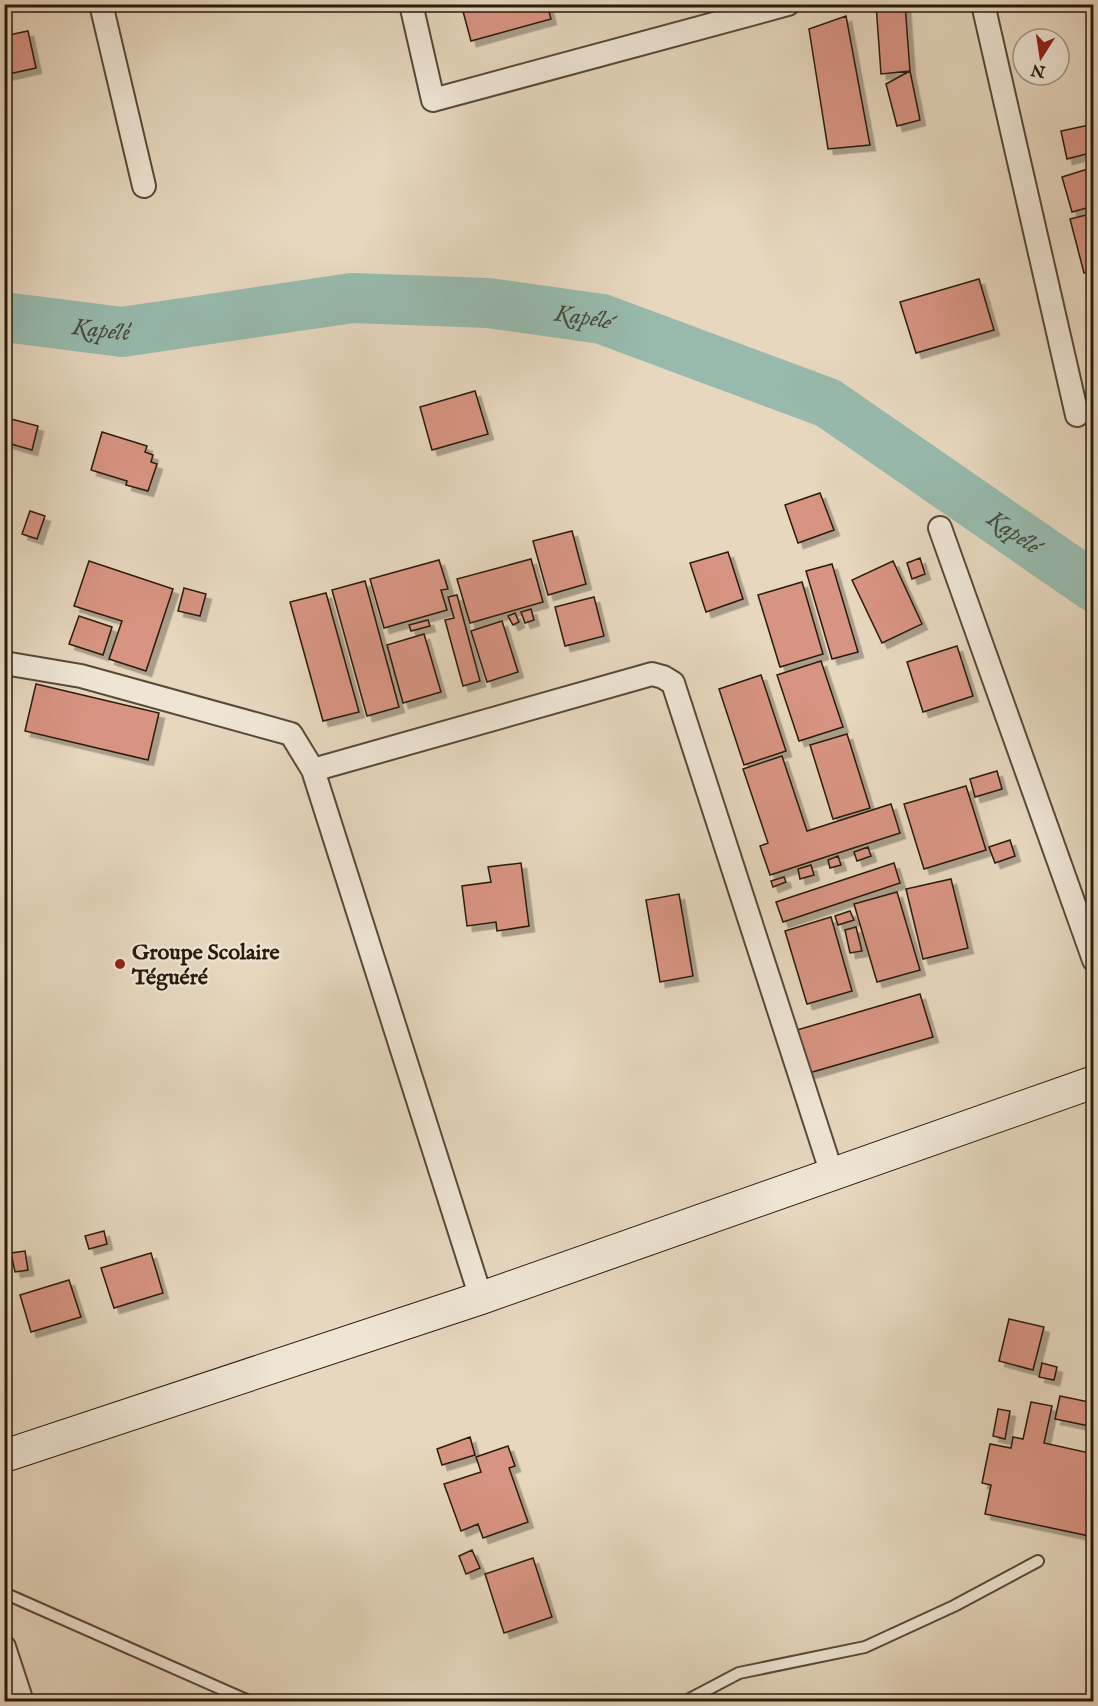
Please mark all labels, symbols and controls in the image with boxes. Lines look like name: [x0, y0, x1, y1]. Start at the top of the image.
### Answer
north arrow: [1011, 27, 1071, 87]
text: N: [1029, 58, 1048, 81]
water label: Kapélé: [552, 298, 620, 340]
water label: Kapélé: [69, 312, 136, 349]
water label: Kapélé: [980, 503, 1049, 564]
place label: Groupe Scolaire Téguéré: [131, 939, 280, 992]
marker: Groupe Scolaire Téguéré: [113, 957, 127, 971]

